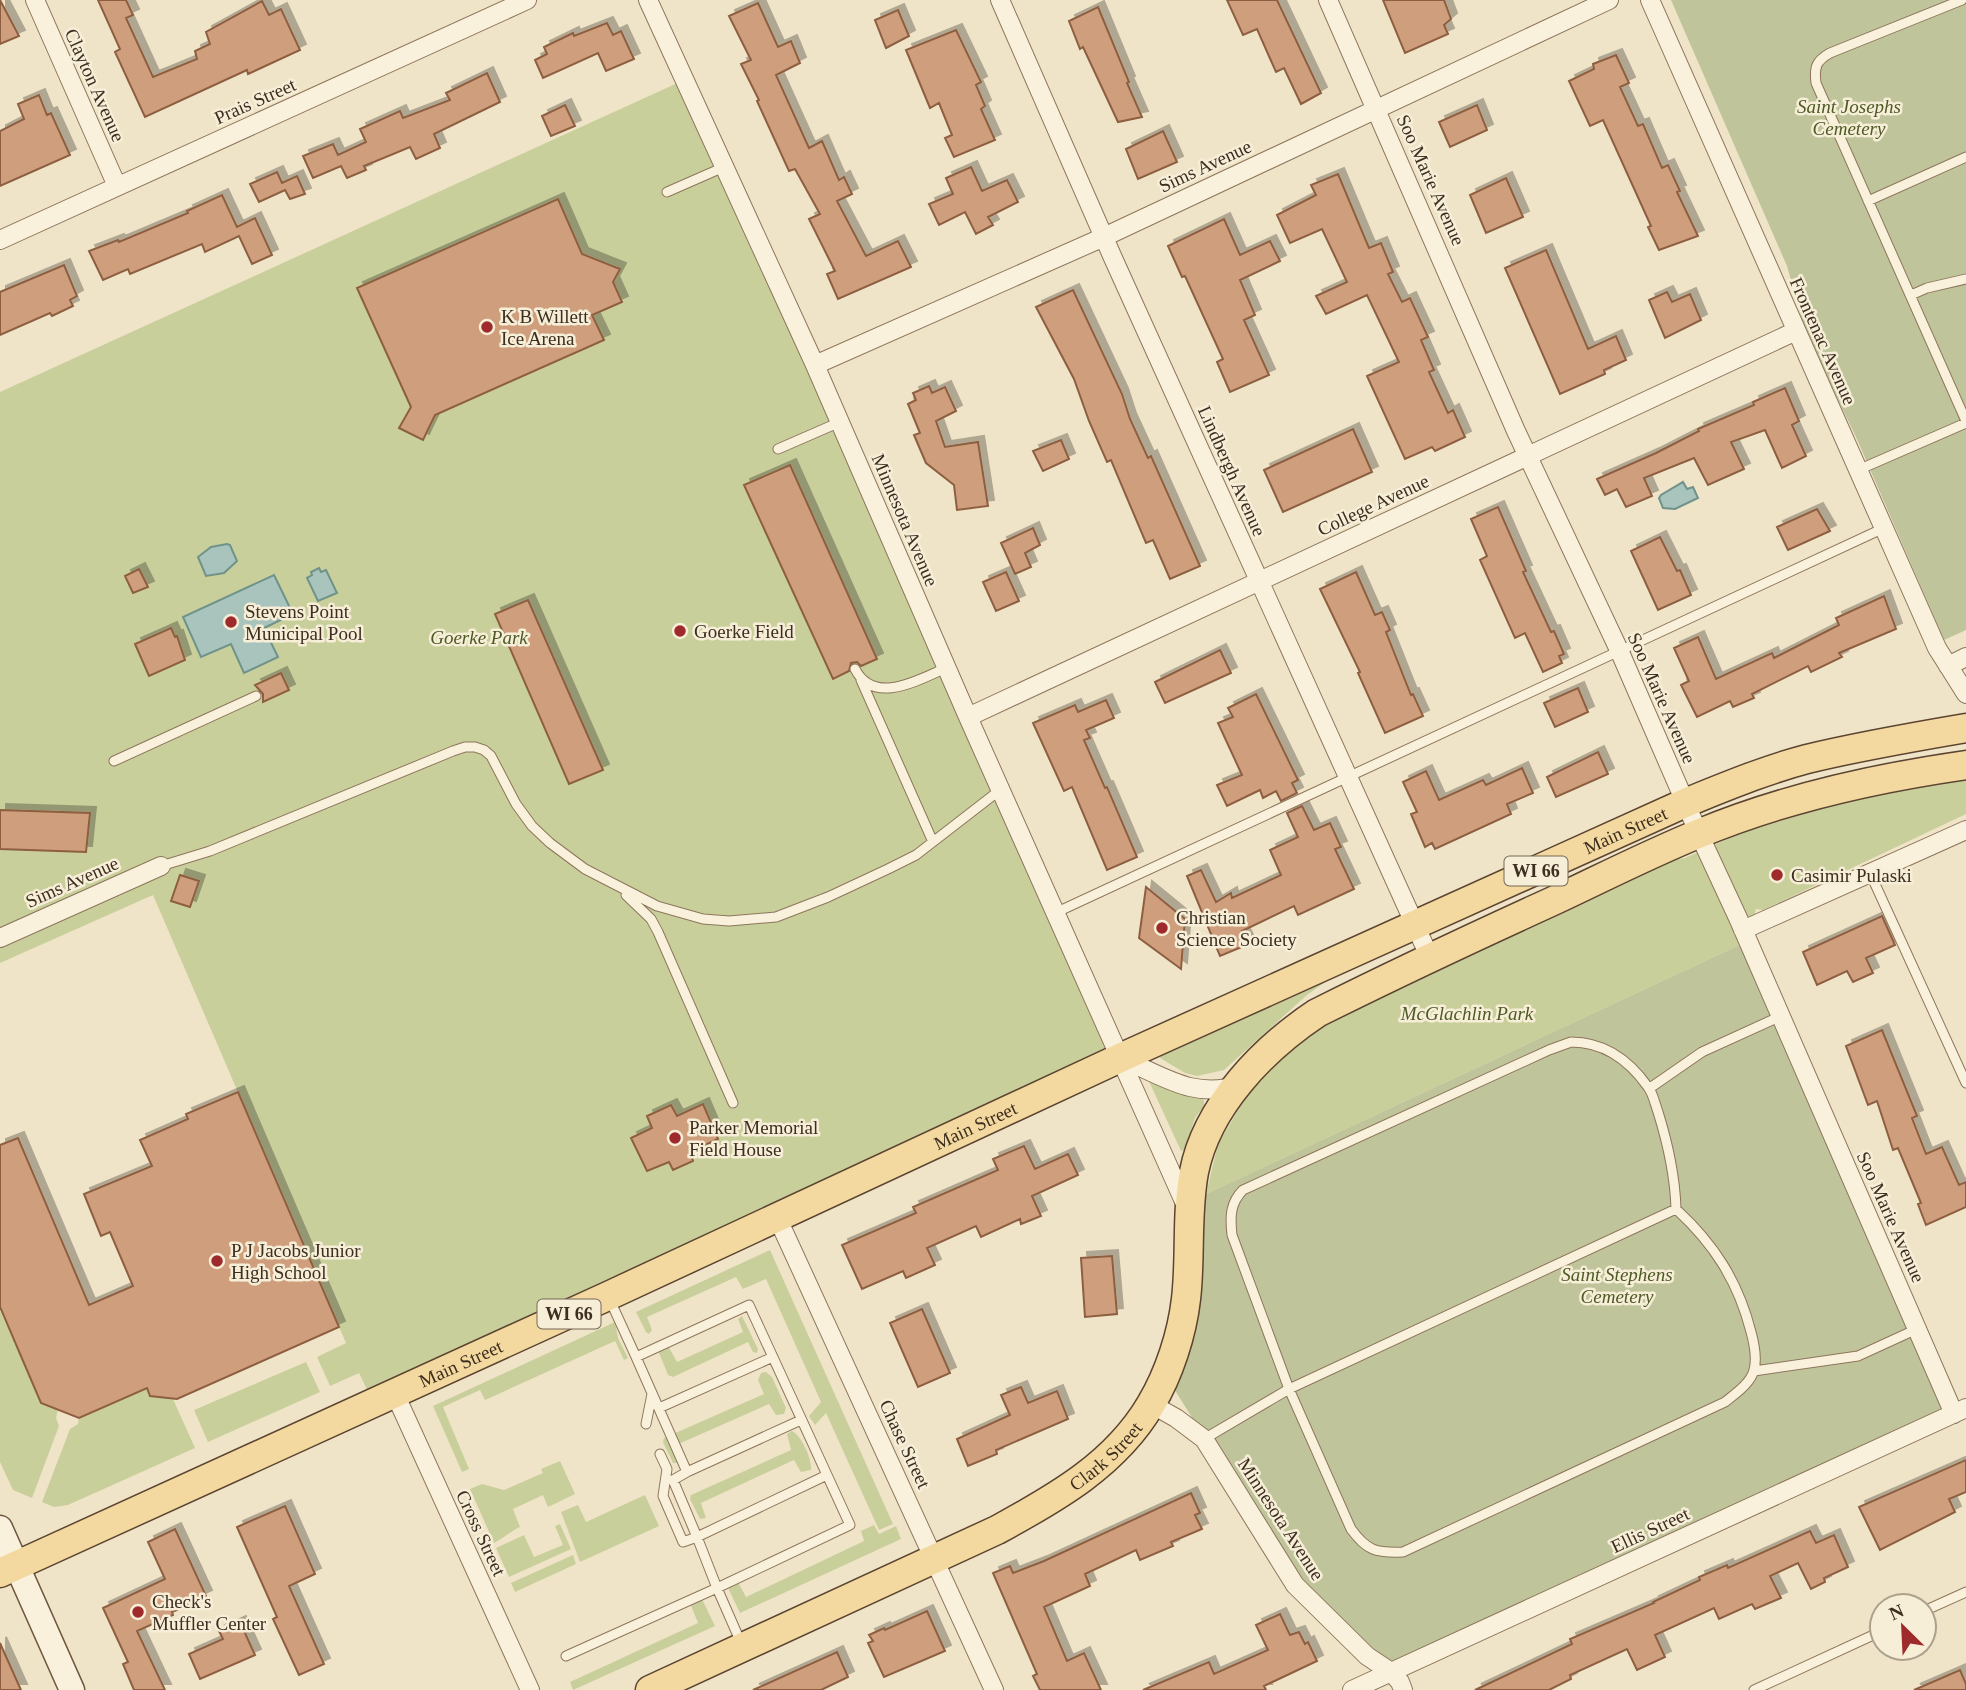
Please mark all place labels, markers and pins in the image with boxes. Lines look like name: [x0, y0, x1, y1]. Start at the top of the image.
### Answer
place label: K B Willett Ice Arena: [501, 306, 589, 349]
marker: K B Willett Ice Arena: [479, 319, 495, 335]
place label: Stevens Point Municipal Pool: [245, 601, 363, 644]
marker: Stevens Point Municipal Pool: [223, 614, 239, 630]
place label: Goerke Field: [694, 621, 794, 642]
marker: Goerke Field: [672, 623, 688, 639]
place label: Casimir Pulaski: [1791, 865, 1912, 886]
marker: Casimir Pulaski: [1769, 867, 1785, 883]
place label: Christian Science Society: [1176, 907, 1297, 950]
marker: Christian Science Society: [1154, 920, 1170, 936]
place label: Parker Memorial Field House: [689, 1117, 818, 1160]
marker: Parker Memorial Field House: [667, 1130, 683, 1146]
place label: P J Jacobs Junior High School: [231, 1240, 361, 1283]
marker: P J Jacobs Junior High School: [209, 1253, 225, 1269]
place label: Check's Muffler Center: [152, 1591, 267, 1634]
marker: Check's Muffler Center: [130, 1604, 146, 1620]

